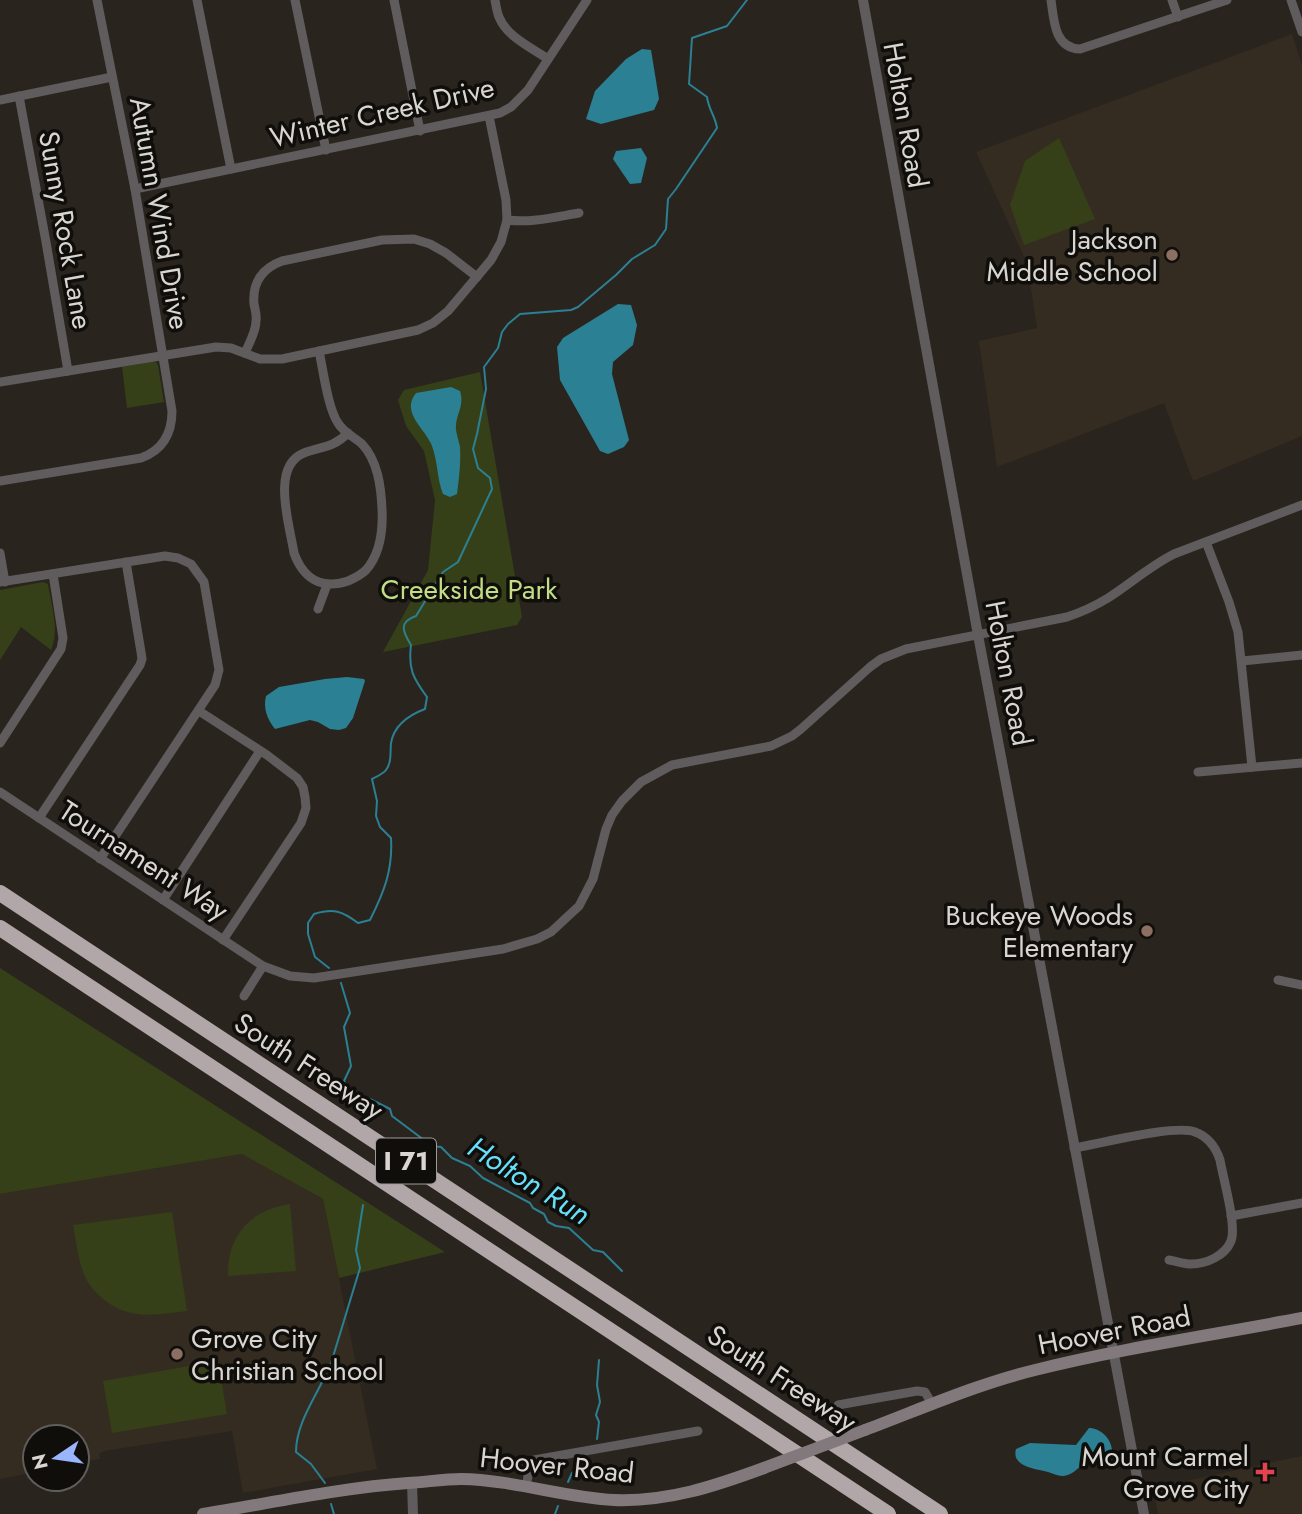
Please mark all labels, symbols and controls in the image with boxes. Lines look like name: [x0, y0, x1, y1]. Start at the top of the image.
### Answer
street label: Holton Road: [873, 39, 938, 191]
street label: Winter Creek Drive: [266, 67, 498, 158]
street label: Autumn Wind Drive: [119, 94, 200, 333]
street label: Sunny Rock Lane: [28, 128, 103, 332]
place label: Jackson Middle School: [986, 219, 1158, 292]
marker: Jackson Middle School: [1164, 247, 1180, 263]
park label: Creekside Park: [381, 569, 558, 610]
street label: Holton Road: [974, 597, 1043, 749]
street label: Tournament Way: [51, 790, 237, 931]
place label: Buckeye Woods Elementary: [945, 895, 1134, 968]
marker: Buckeye Woods Elementary: [1139, 923, 1155, 939]
street label: South Freeway: [226, 1003, 392, 1131]
water label: Holton Run: [460, 1126, 599, 1235]
road number: I 71: [376, 1138, 436, 1184]
street label: Hoover Road: [1034, 1296, 1194, 1365]
street label: South Freeway: [699, 1315, 865, 1443]
place label: Grove City Christian School: [191, 1318, 384, 1391]
marker: Grove City Christian School: [169, 1346, 185, 1362]
north arrow: [21, 1423, 91, 1493]
place label: Mount Carmel Grove City: [1082, 1436, 1250, 1509]
street label: Hoover Road: [478, 1437, 636, 1494]
text: N: [25, 1451, 55, 1472]
marker: Mount Carmel Grove City: [1255, 1462, 1275, 1482]

